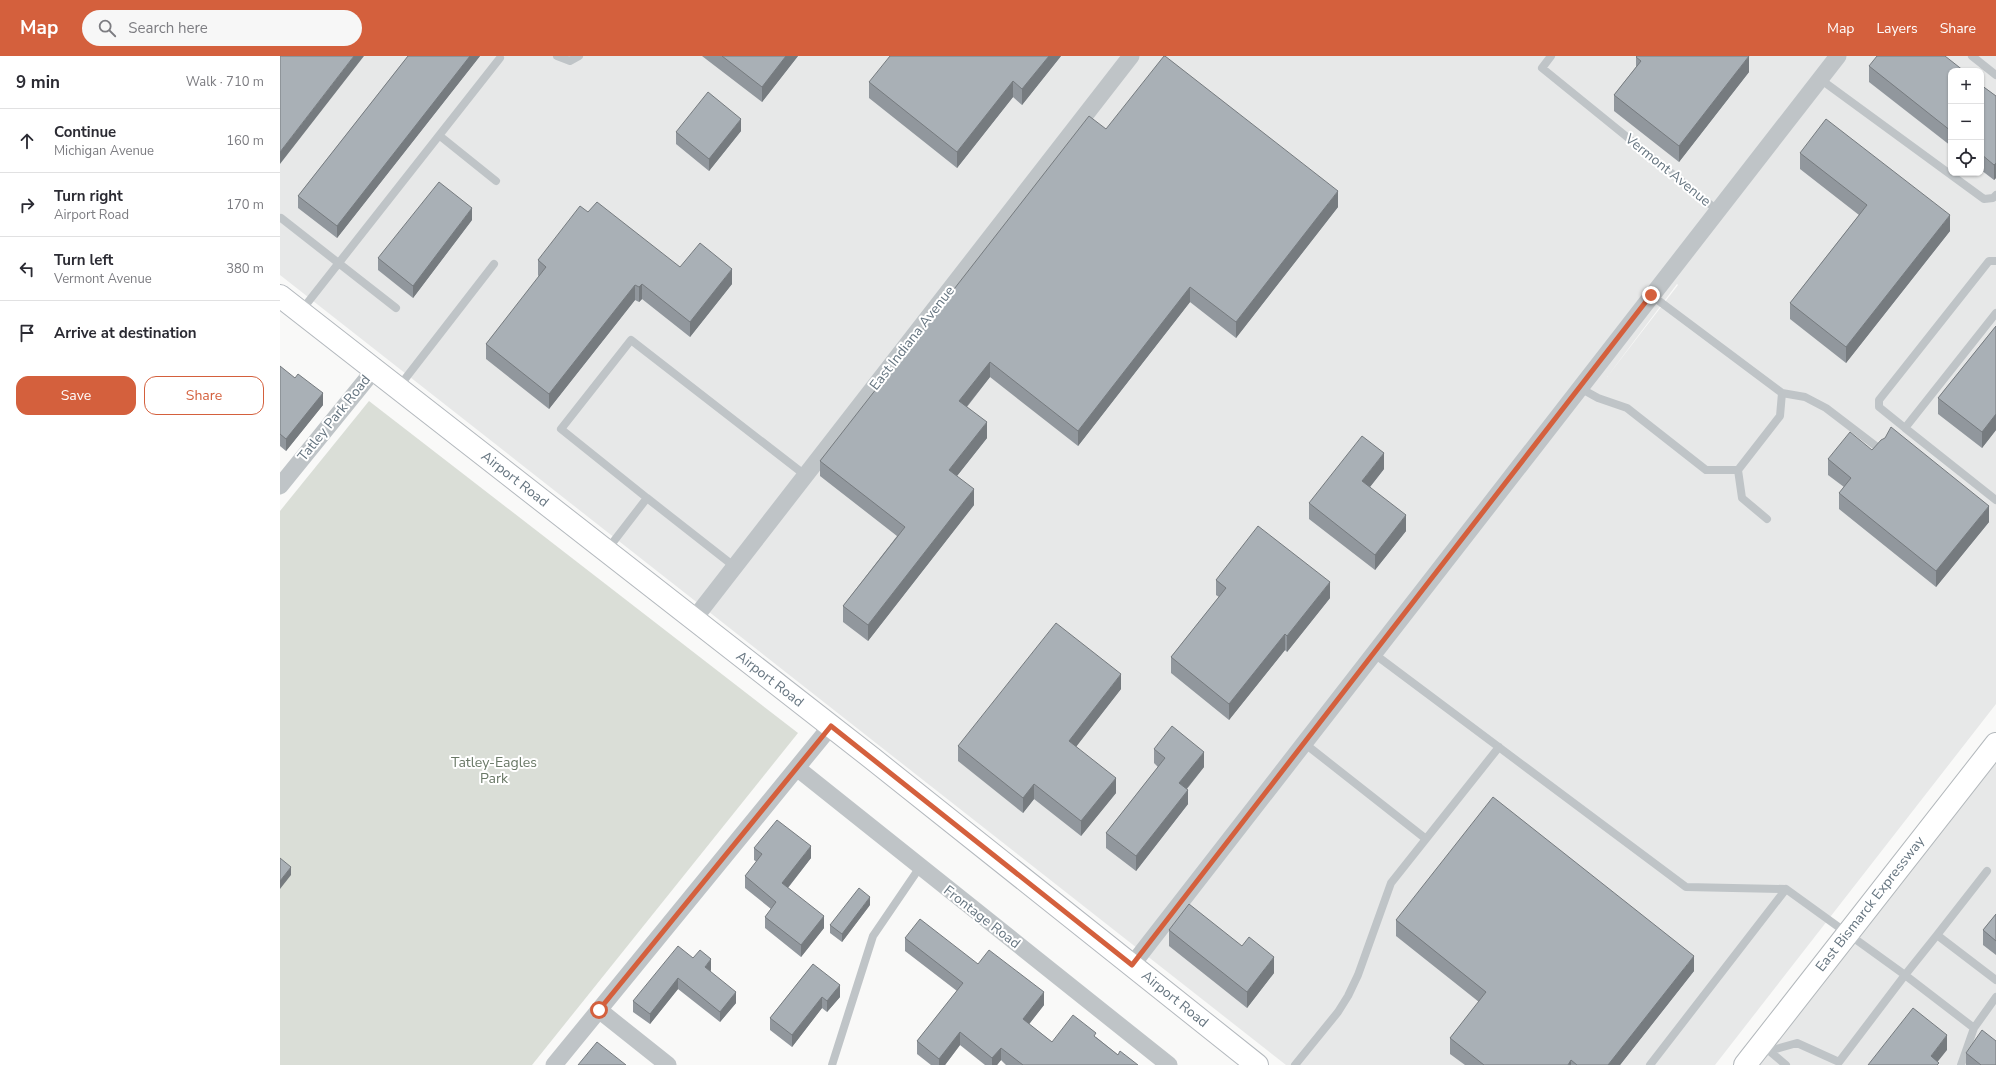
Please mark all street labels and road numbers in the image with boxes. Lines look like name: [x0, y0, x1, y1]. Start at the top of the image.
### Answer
street label: Vermont Avenue: [1620, 129, 1715, 210]
street label: East Indiana Avenue: [865, 282, 959, 394]
street label: Tatley Park Road: [293, 371, 375, 465]
street label: Airport Road: [477, 447, 553, 511]
street label: Airport Road: [732, 647, 808, 711]
street label: East Bismarck Expressway: [1811, 832, 1929, 976]
street label: Frontage Road: [940, 881, 1024, 953]
street label: Airport Road: [1138, 966, 1212, 1032]

